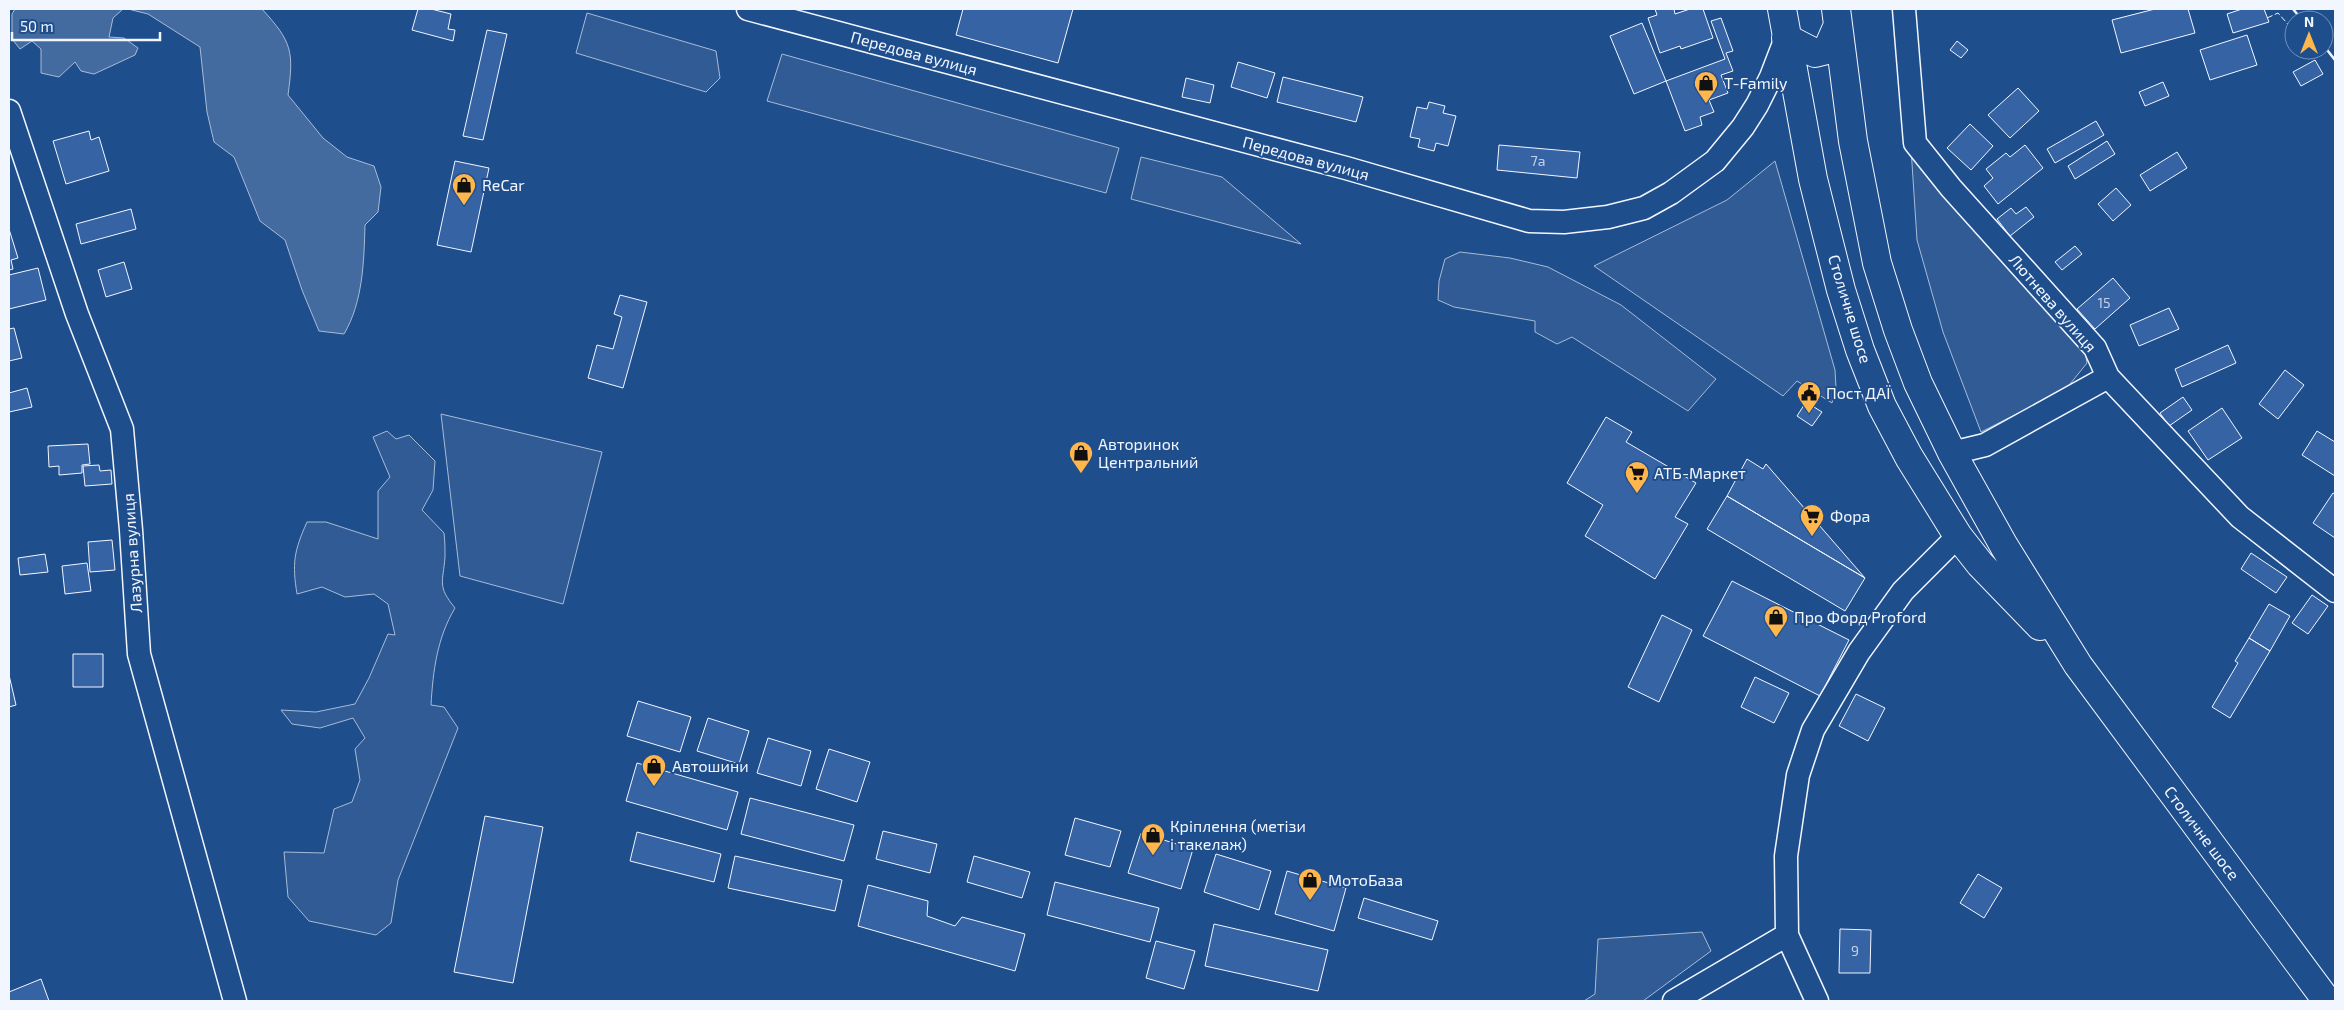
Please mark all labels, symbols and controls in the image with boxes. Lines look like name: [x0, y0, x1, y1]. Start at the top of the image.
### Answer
scale bar: [12, 10, 160, 42]
north arrow: [2284, 10, 2334, 60]
text: N: [2304, 13, 2314, 30]
text: 50 m: [20, 17, 54, 35]
street label: Передова вулиця: [849, 26, 979, 80]
shop icon: T-Family: [1693, 70, 1719, 104]
place label: T-Family: [1724, 73, 1788, 92]
street label: Передова вулиця: [1241, 131, 1371, 185]
house number: 7а: [1531, 152, 1545, 169]
shop icon: ReCar: [451, 172, 477, 206]
place label: ReCar: [482, 175, 525, 194]
street label: Лютнева вулиця: [2005, 250, 2101, 356]
street label: Столичне шосе: [1825, 252, 1876, 366]
house number: 15: [2097, 294, 2111, 311]
public building icon: Пост ДАЇ: [1796, 380, 1822, 414]
place label: Пост ДАЇ: [1826, 383, 1891, 402]
place label: Авторинок Центральний: [1098, 434, 1198, 471]
shop icon: Авторинок Центральний: [1068, 440, 1094, 474]
supermarket icon: АТБ-Маркет: [1624, 460, 1650, 494]
place label: АТБ-Маркет: [1654, 463, 1746, 482]
street label: Лазурна вулиця: [118, 492, 146, 614]
supermarket icon: Фора: [1799, 503, 1825, 537]
place label: Фора: [1830, 506, 1870, 525]
shop icon: Про Форд Proford: [1763, 604, 1789, 638]
place label: Про Форд Proford: [1794, 607, 1927, 626]
shop icon: Автошини: [641, 753, 667, 787]
place label: Автошини: [672, 756, 749, 775]
street label: Столичне шосе: [2161, 782, 2244, 883]
place label: Кріплення (метізи і такелаж): [1170, 816, 1306, 853]
shop icon: Кріплення (метізи і такелаж): [1140, 822, 1166, 856]
shop icon: МотоБаза: [1297, 867, 1323, 901]
place label: МотоБаза: [1328, 870, 1403, 889]
house number: 9: [1851, 942, 1859, 959]

